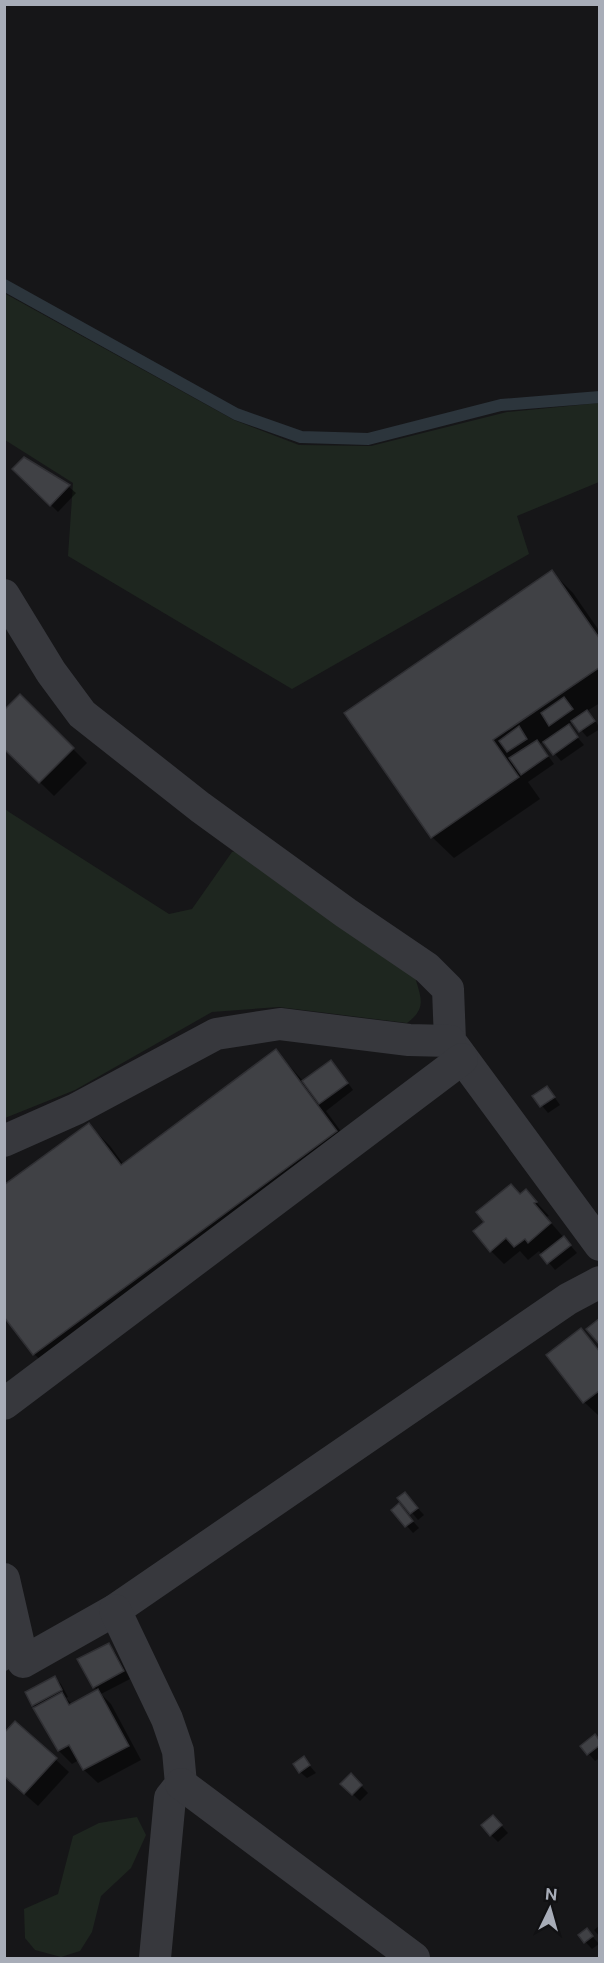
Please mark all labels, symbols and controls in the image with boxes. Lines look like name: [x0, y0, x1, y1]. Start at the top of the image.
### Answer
north arrow: [520, 1879, 580, 1939]
text: N: [544, 1885, 558, 1905]

